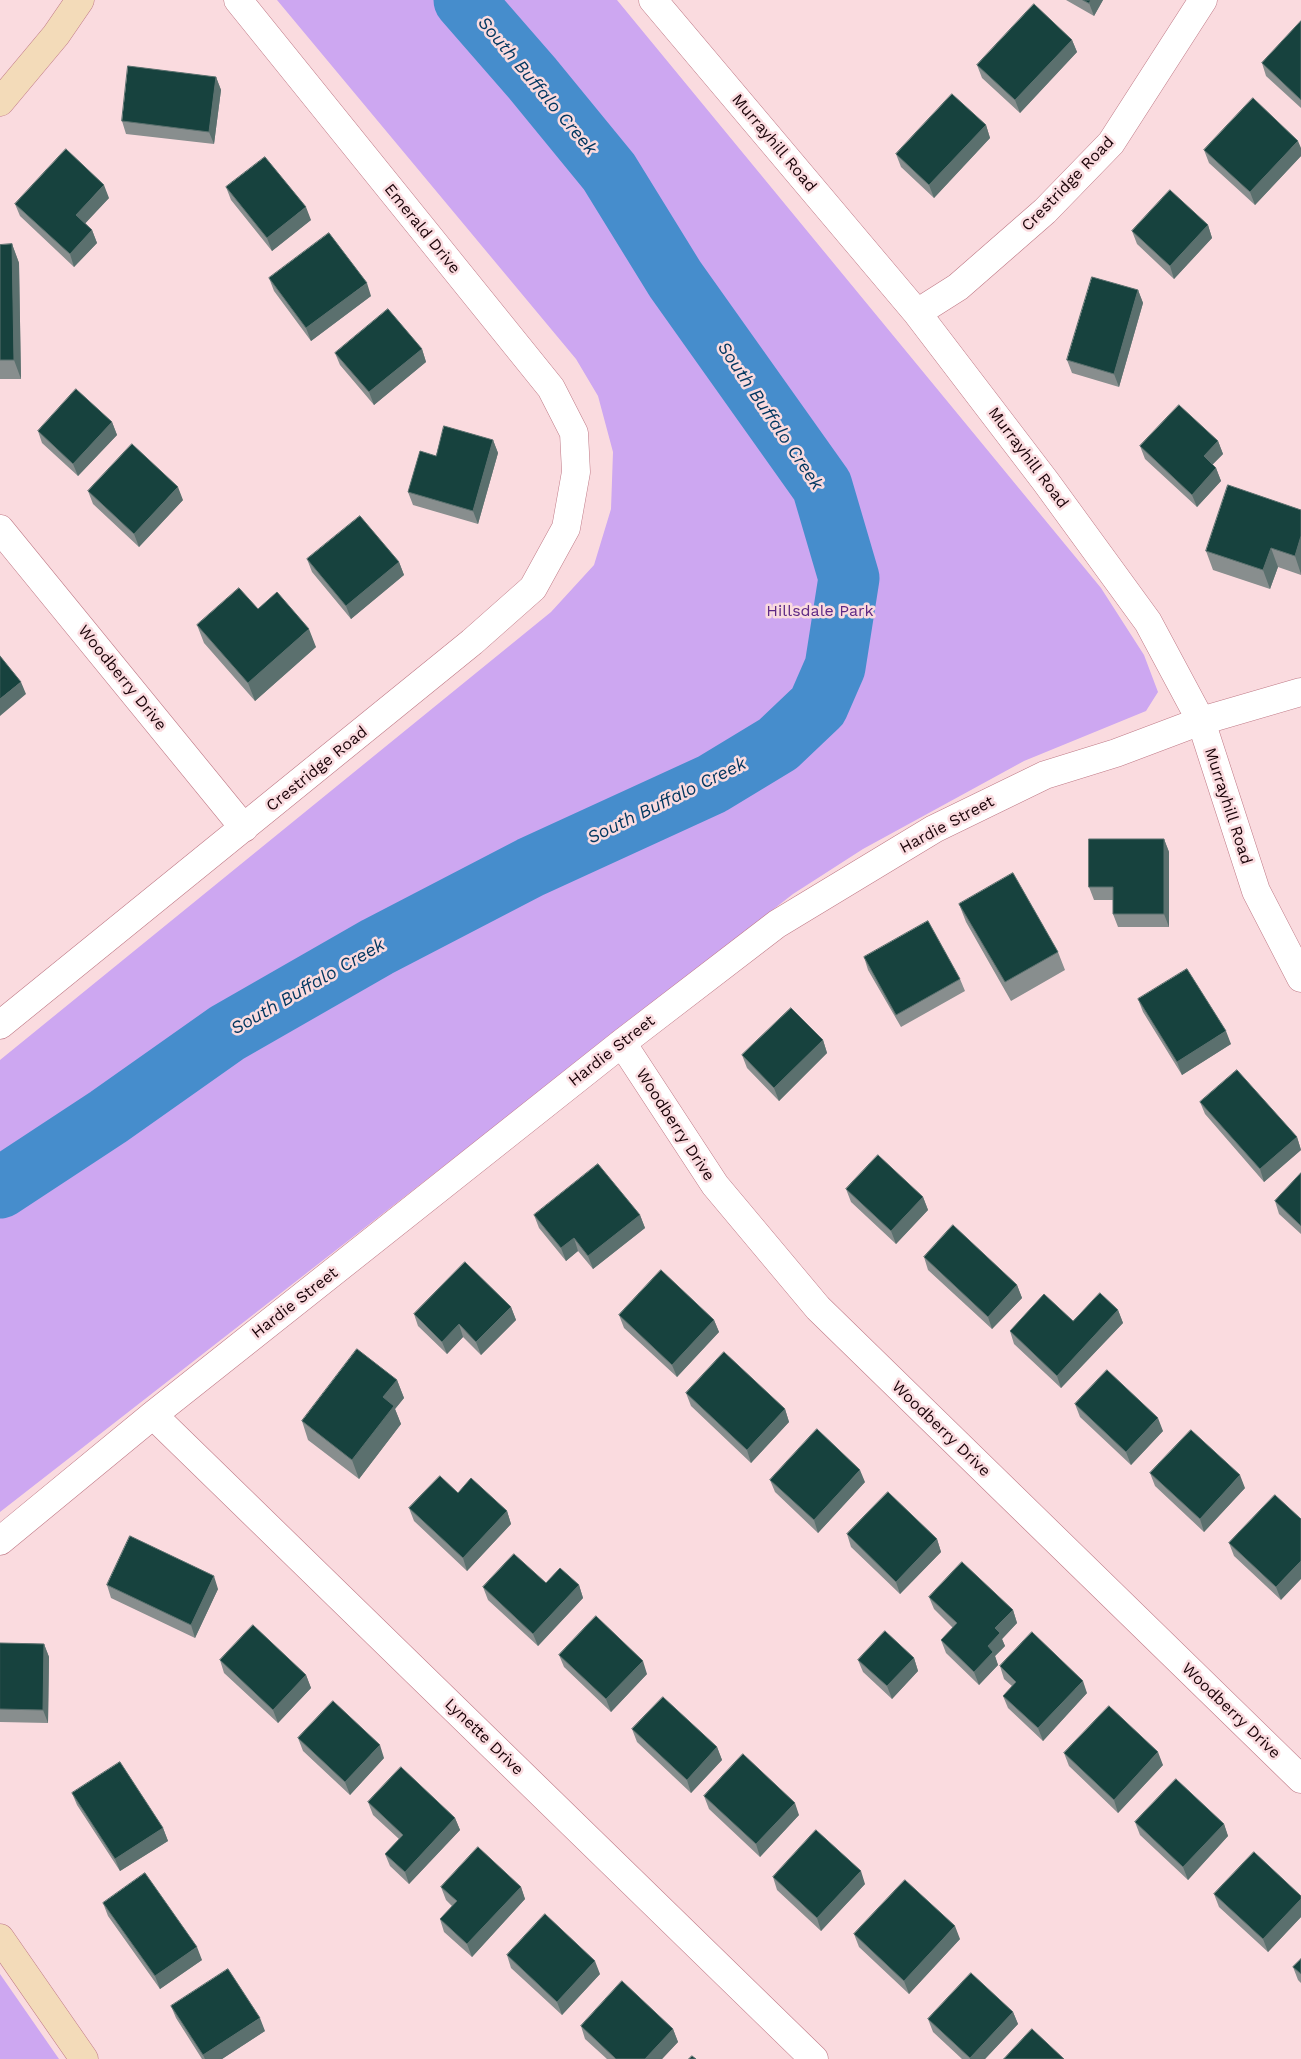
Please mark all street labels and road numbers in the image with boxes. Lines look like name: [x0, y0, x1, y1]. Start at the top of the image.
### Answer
street label: Murrayhill Road: [728, 90, 820, 196]
street label: Crestridge Road: [1018, 132, 1118, 236]
street label: Emerald Drive: [380, 180, 464, 278]
street label: Murrayhill Road: [984, 404, 1072, 512]
street label: Woodberry Drive: [74, 621, 170, 735]
street label: Crestridge Road: [263, 722, 371, 816]
street label: Murrayhill Road: [1200, 745, 1256, 867]
street label: Hardie Street: [897, 792, 997, 858]
street label: Hardie Street: [565, 1011, 659, 1091]
street label: Woodberry Drive: [632, 1065, 718, 1185]
street label: Hardie Street: [248, 1263, 342, 1343]
street label: Woodberry Drive: [888, 1377, 994, 1481]
street label: Woodberry Drive: [1178, 1659, 1284, 1763]
street label: Lynette Drive: [441, 1695, 527, 1779]

